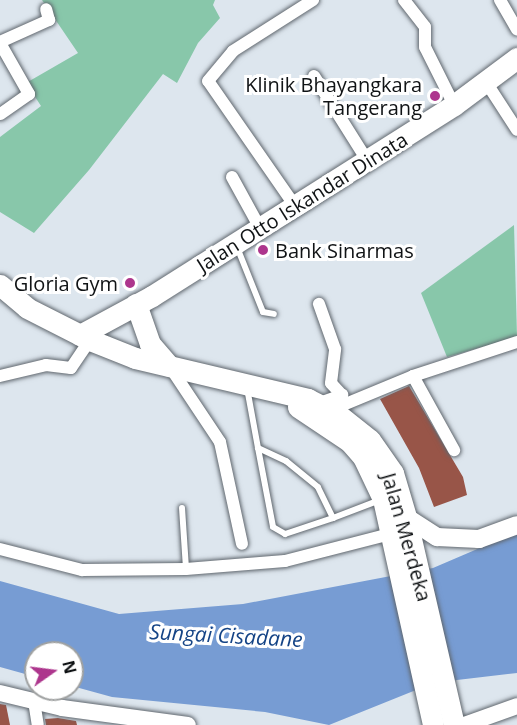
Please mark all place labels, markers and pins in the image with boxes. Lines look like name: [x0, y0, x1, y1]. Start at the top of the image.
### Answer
place label: Klinik Bhayangkara Tangerang: [245, 72, 422, 119]
marker: Klinik Bhayangkara Tangerang: [426, 87, 444, 105]
place label: Bank Sinarmas: [275, 238, 414, 262]
marker: Bank Sinarmas: [256, 243, 270, 257]
place label: Gloria Gym: [14, 271, 118, 295]
marker: Gloria Gym: [123, 276, 137, 290]

